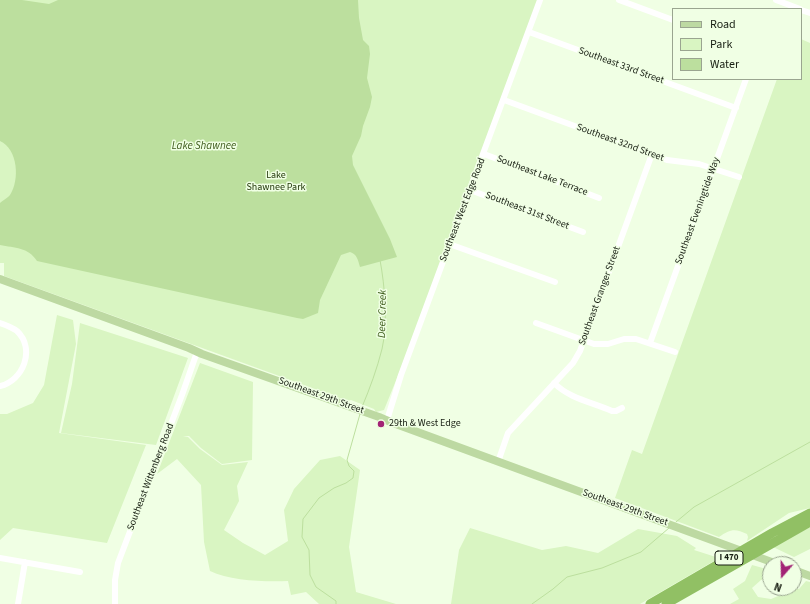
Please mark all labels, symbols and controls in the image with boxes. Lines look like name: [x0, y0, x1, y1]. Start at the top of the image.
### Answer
legend: [672, 8, 802, 80]
text: Road: [710, 16, 736, 33]
text: Park: [710, 36, 732, 53]
street label: Southeast 33rd Street: [577, 45, 665, 87]
text: Water: [710, 56, 739, 73]
street label: Southeast 32nd Street: [575, 122, 665, 164]
water label: Lake Shawnee: [172, 140, 236, 154]
street label: Southeast Lake Terrace: [495, 153, 589, 199]
street label: Southeast West Edge Road: [438, 156, 488, 264]
street label: Southeast Eveningtide Way: [673, 156, 723, 266]
park label: Lake Shawnee Park: [246, 170, 306, 194]
street label: Southeast 31st Street: [483, 190, 571, 232]
street label: Southeast Granger Street: [576, 245, 624, 347]
water label: Deer Creek: [376, 290, 390, 338]
street label: Southeast 29th Street: [277, 375, 365, 417]
place label: 29th & West Edge: [389, 418, 461, 430]
marker: 29th & West Edge: [376, 419, 386, 429]
street label: Southeast Wittenberg Road: [125, 422, 177, 532]
street label: Southeast 29th Street: [581, 487, 669, 529]
road number: I 470: [715, 551, 743, 565]
north arrow: [762, 556, 802, 596]
text: N: [772, 579, 784, 595]

